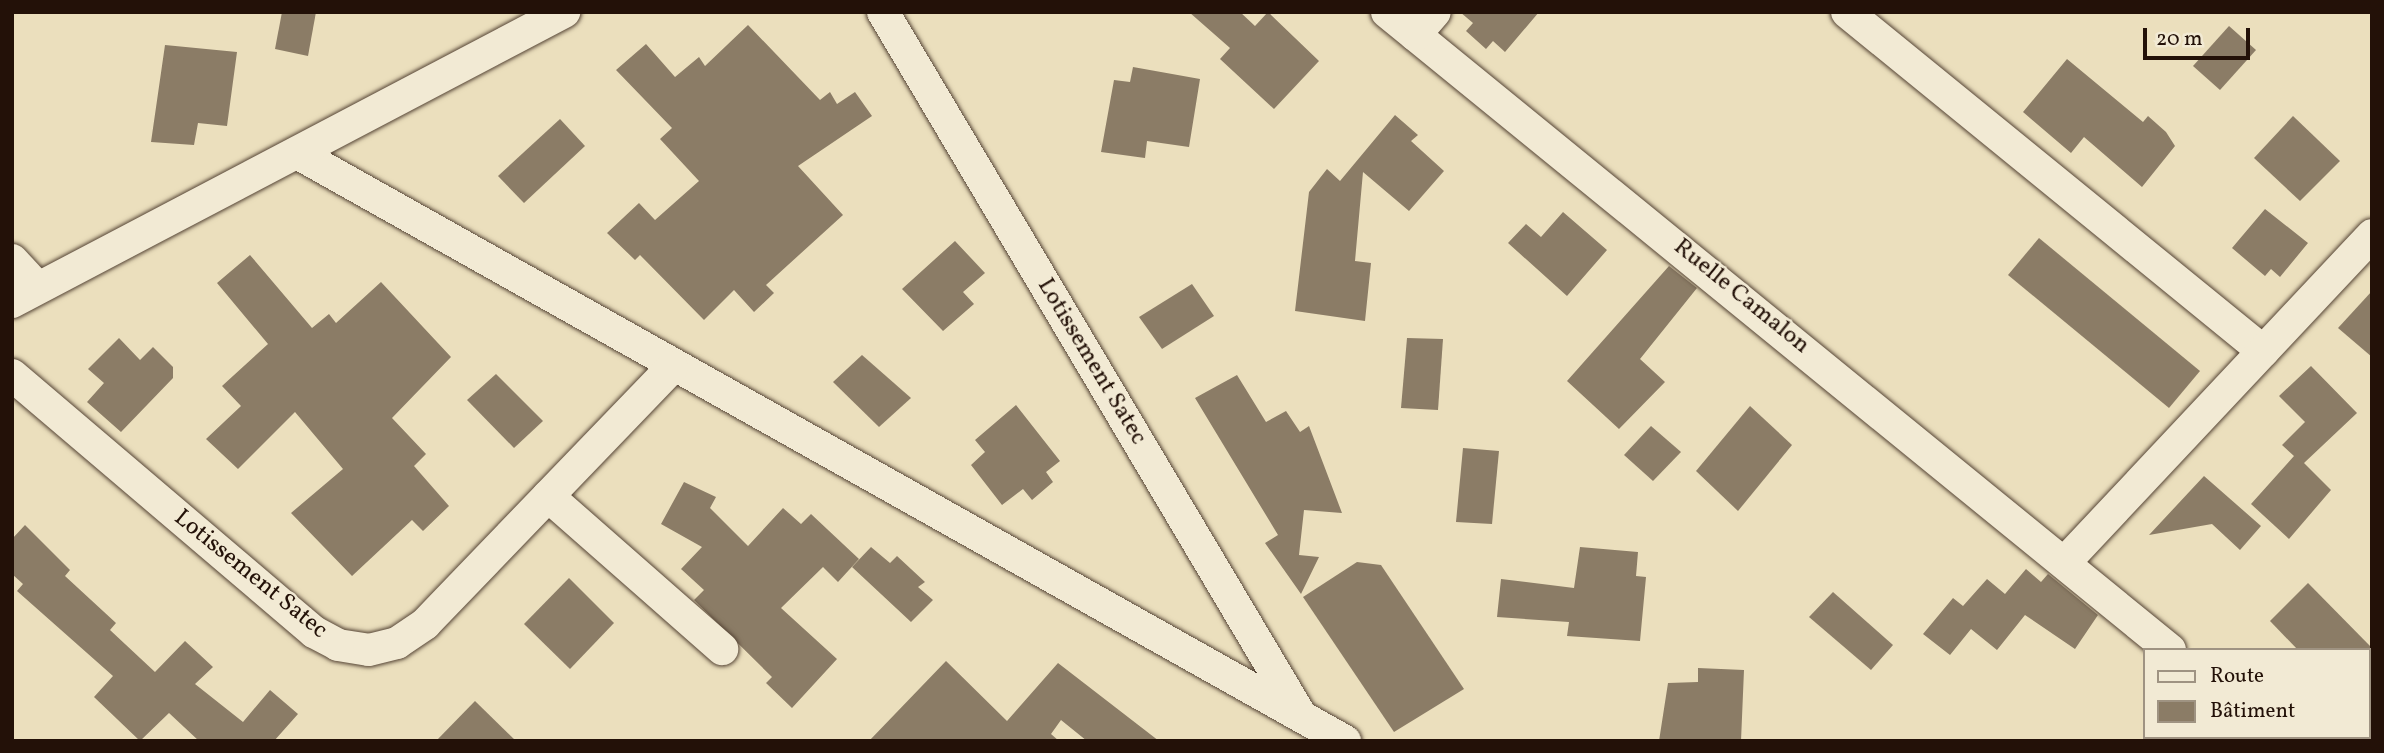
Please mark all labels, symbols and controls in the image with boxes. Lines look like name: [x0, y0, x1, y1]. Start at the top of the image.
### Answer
scale bar: [2146, 14, 2253, 58]
text: 20 m: [2156, 25, 2202, 54]
street label: Ruelle Camalon: [1667, 233, 1815, 361]
street label: Lotissement Satec: [1030, 274, 1152, 450]
street label: Lotissement Satec: [167, 504, 333, 646]
legend: [2142, 648, 2370, 739]
text: Route: [2210, 662, 2264, 691]
text: Bâtiment: [2210, 697, 2295, 726]

